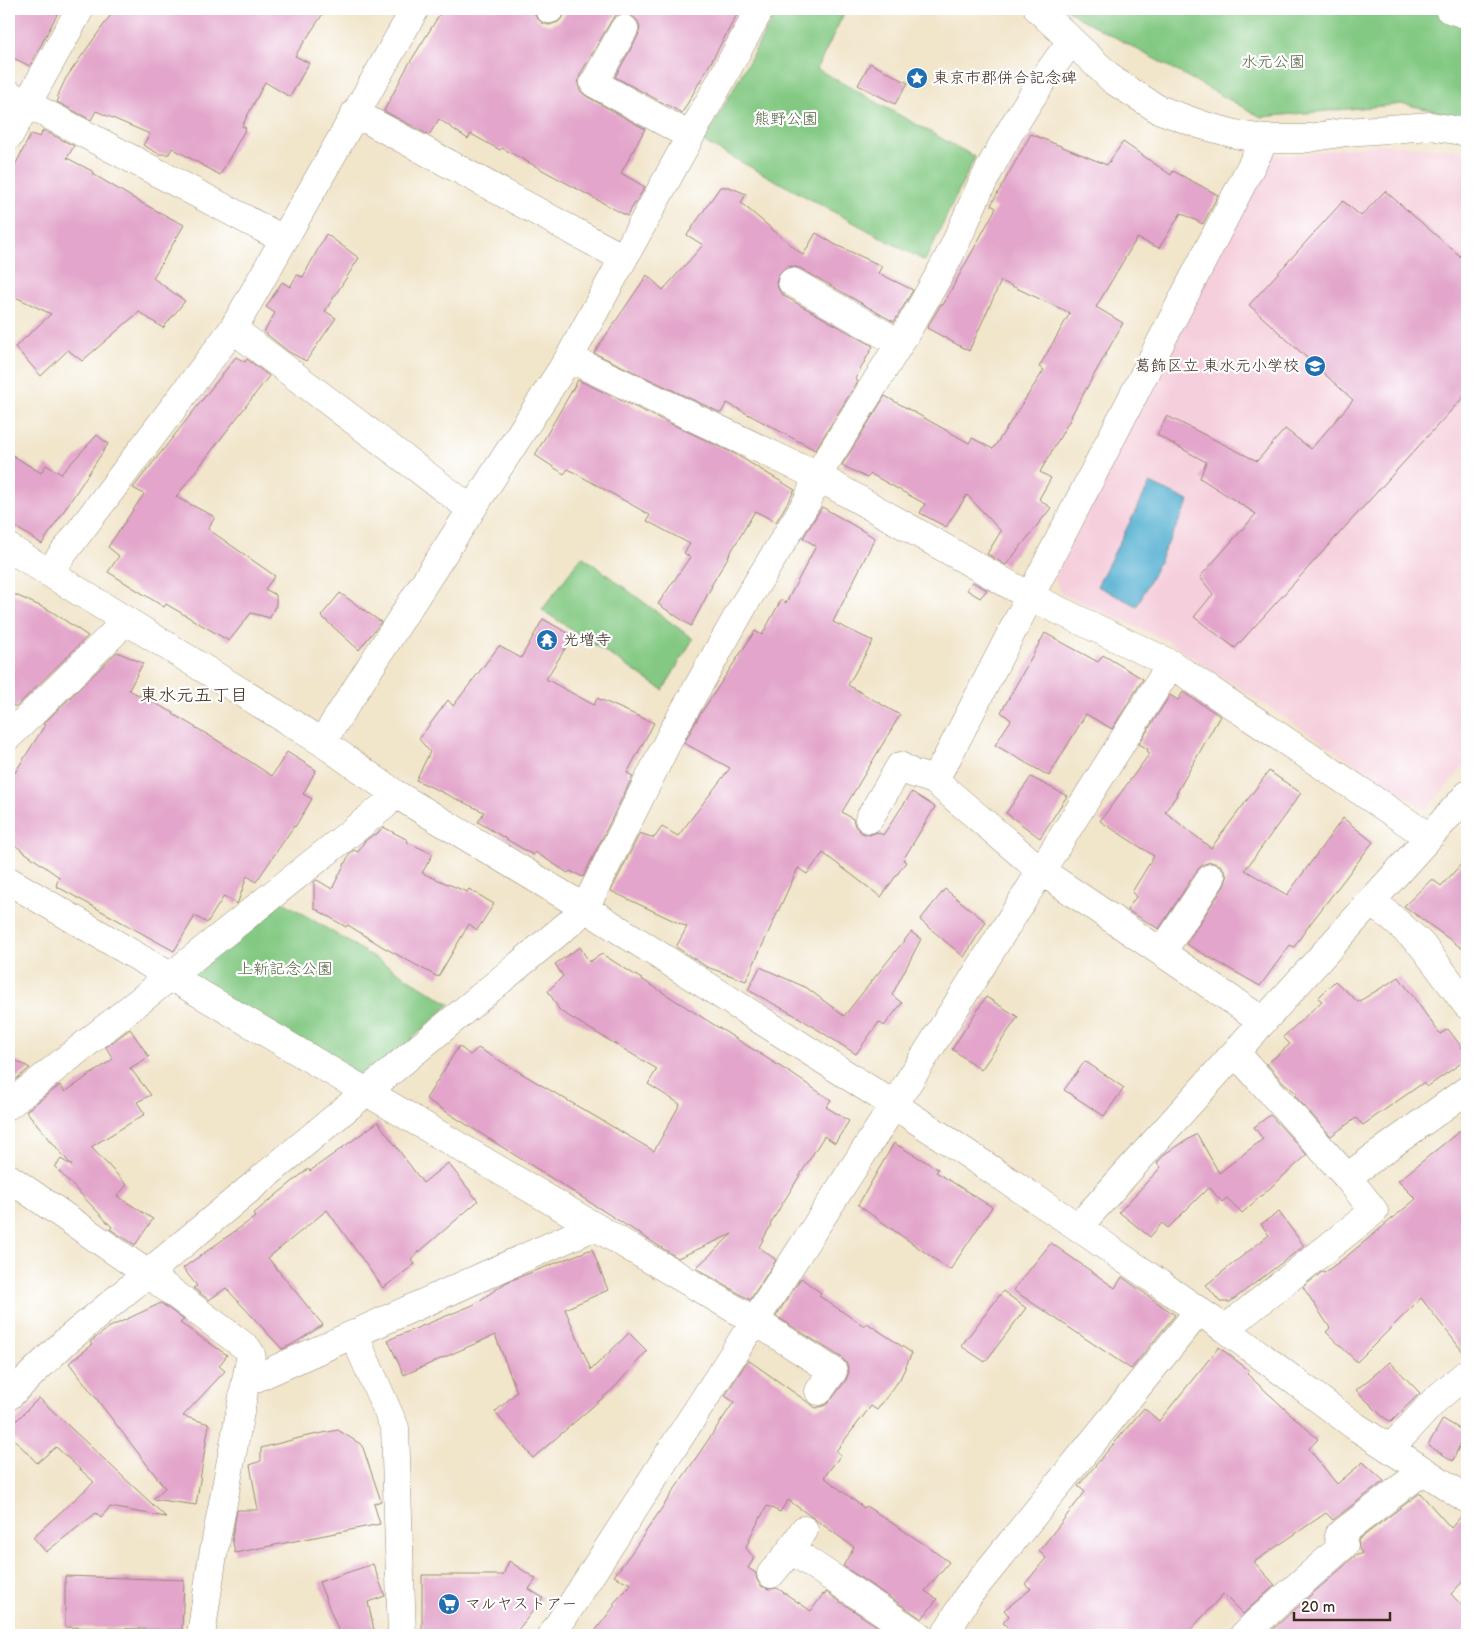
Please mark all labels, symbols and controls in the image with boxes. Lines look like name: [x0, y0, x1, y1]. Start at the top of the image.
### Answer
park label: 水元公園: [1241, 53, 1305, 72]
place icon: 東京市郡併合記念碑: [905, 66, 929, 90]
place label: 東京市郡併合記念碑: [933, 69, 1077, 88]
park label: 熊野公園: [754, 110, 818, 129]
school or university icon: 葛飾区立 東水元小学校: [1303, 354, 1327, 378]
place label: 葛飾区立 東水元小学校: [1135, 357, 1299, 376]
temple icon: 光増寺: [535, 628, 559, 652]
place label: 光増寺: [563, 631, 611, 650]
district label: 東水元五丁目: [140, 685, 248, 706]
park label: 上新記念公園: [237, 960, 333, 979]
scale bar: [1294, 1589, 1390, 1621]
supermarket icon: マルヤストアー: [437, 1592, 461, 1616]
place label: マルヤストアー: [465, 1595, 577, 1614]
text: 20 m: [1301, 1598, 1335, 1617]

